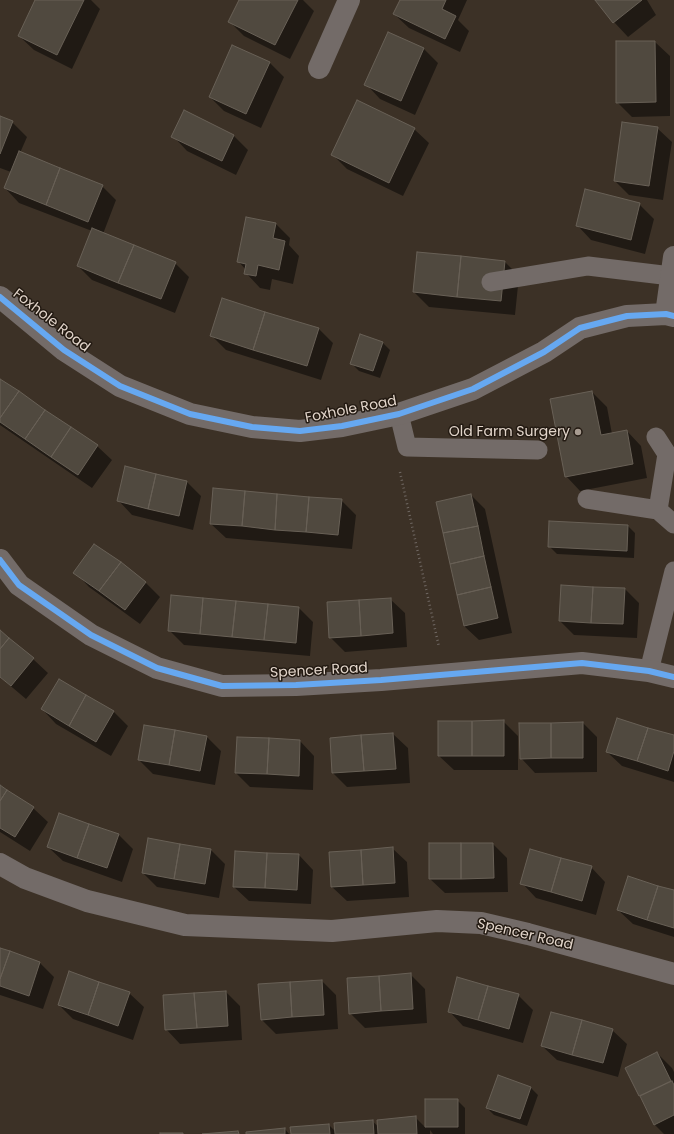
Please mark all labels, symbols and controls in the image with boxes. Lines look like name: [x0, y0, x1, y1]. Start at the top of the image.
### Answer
street label: Foxhole Road: [9, 286, 93, 356]
street label: Foxhole Road: [304, 393, 398, 427]
place label: Old Farm Surgery: [449, 424, 570, 440]
marker: Old Farm Surgery: [573, 427, 583, 437]
street label: Spencer Road: [270, 660, 368, 682]
street label: Spencer Road: [475, 916, 575, 954]

